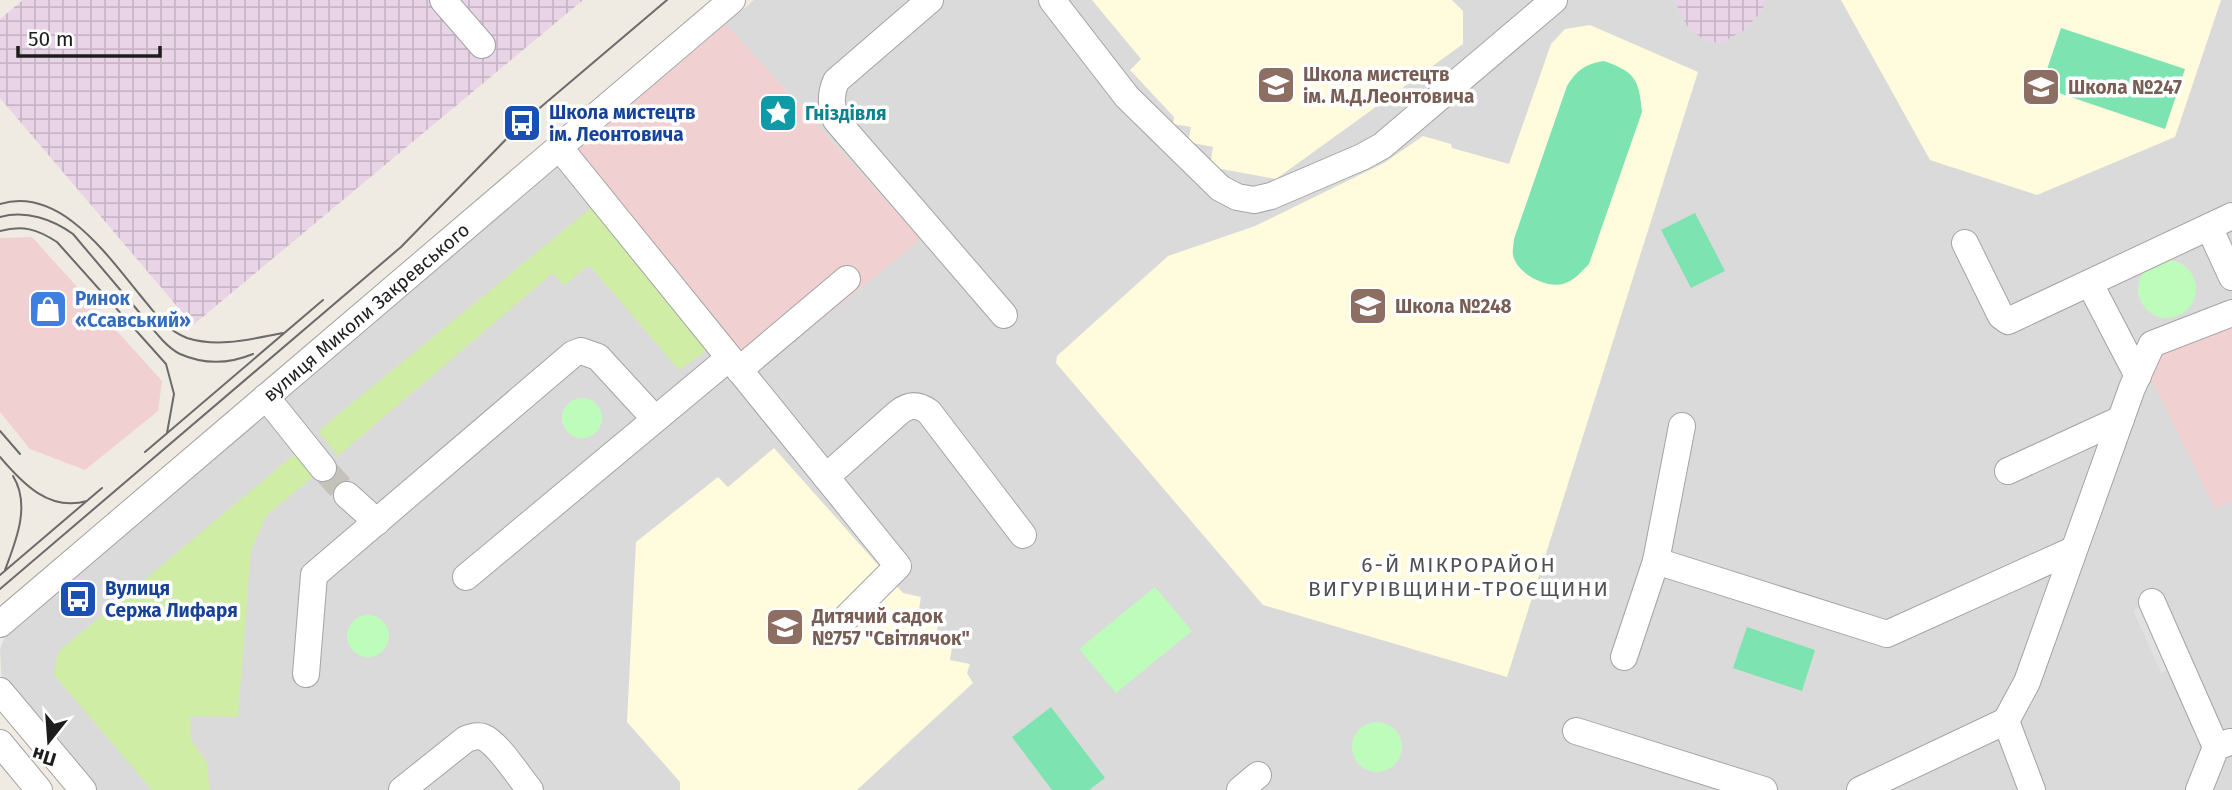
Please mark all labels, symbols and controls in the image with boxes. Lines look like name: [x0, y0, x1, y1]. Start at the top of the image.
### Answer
scale bar: [18, 14, 159, 58]
text: 50 m: [28, 26, 74, 52]
place label: Школа мистецтв ім. М.Д.Леонтовича: [1303, 63, 1474, 108]
school or university icon: Школа мистецтв ім. М.Д.Леонтовича: [1255, 64, 1297, 106]
school or university icon: Школа №247: [2020, 66, 2062, 108]
place label: Школа №247: [2068, 76, 2182, 99]
place icon: Гніздівля: [757, 92, 799, 134]
place label: Школа мистецтв ім. Леонтовича: [549, 101, 696, 146]
bus stop icon: Школа мистецтв ім. Леонтовича: [501, 102, 543, 144]
place label: Гніздівля: [805, 102, 887, 125]
street label: вулиця Миколи Закревського: [259, 218, 474, 407]
school or university icon: Школа №248: [1347, 285, 1389, 327]
place label: Ринок «Ссавський»: [75, 287, 191, 332]
shop icon: Ринок «Ссавський»: [27, 288, 69, 330]
place label: Школа №248: [1395, 295, 1512, 318]
district label: 6-Й МІКРОРАЙОН ВИГУРІВЩИНИ-ТРОЄЩИНИ: [1308, 552, 1610, 602]
place label: Вулиця Сержа Лифаря: [105, 577, 238, 622]
bus stop icon: Вулиця Сержа Лифаря: [57, 578, 99, 620]
place label: Дитячий садок №757 "Світлячок": [811, 605, 970, 650]
school or university icon: Дитячий садок №757 "Світлячок": [764, 606, 806, 648]
north arrow: [14, 706, 84, 776]
text: Пн: [29, 742, 59, 771]

